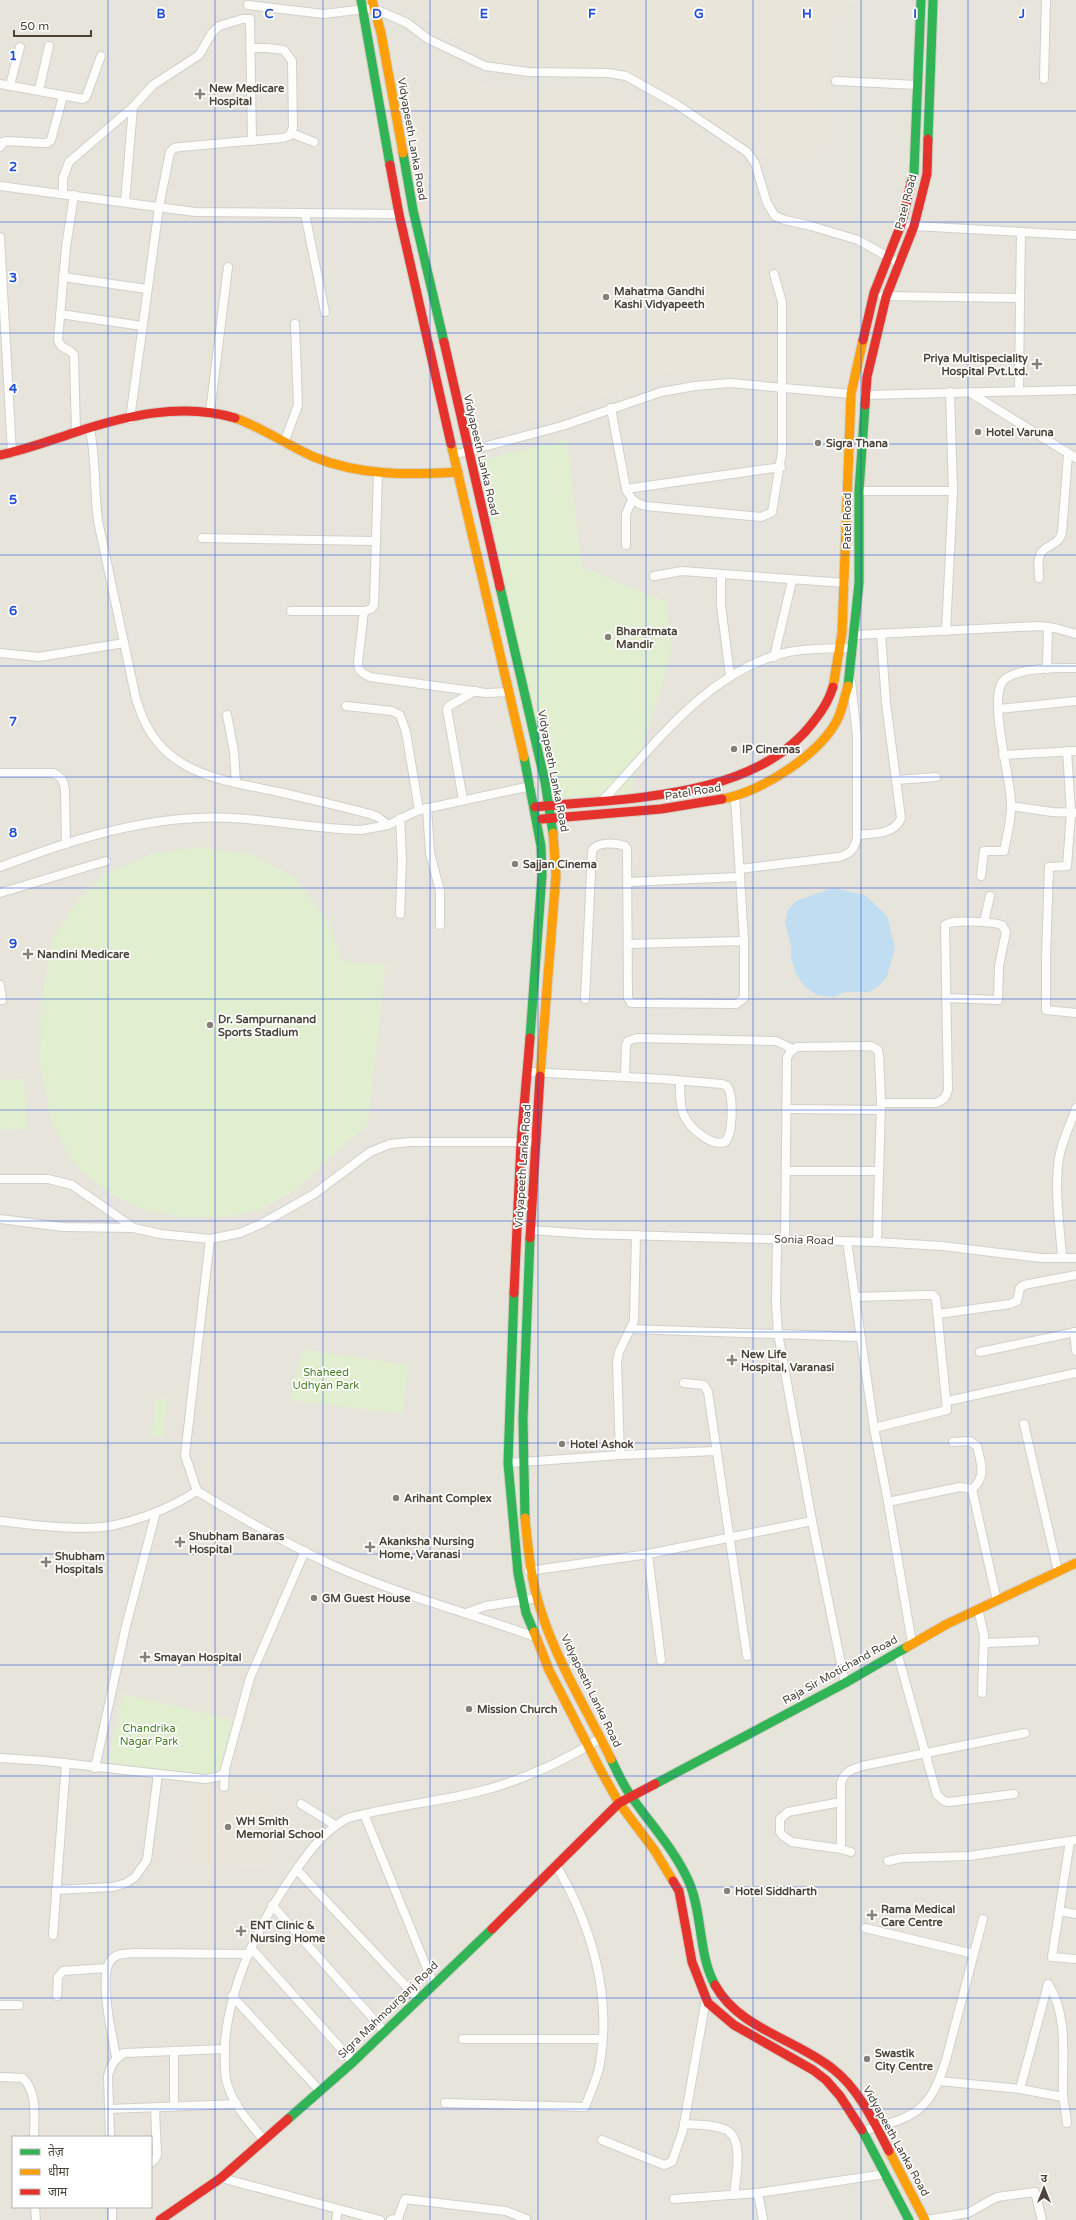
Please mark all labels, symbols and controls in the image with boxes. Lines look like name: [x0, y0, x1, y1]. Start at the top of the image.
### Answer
text: B: [156, 6, 166, 22]
text: C: [264, 6, 274, 22]
text: D: [372, 6, 382, 22]
text: E: [480, 6, 488, 22]
text: F: [588, 6, 596, 22]
text: G: [694, 6, 704, 22]
text: H: [802, 6, 812, 22]
text: I: [913, 6, 917, 22]
text: J: [1018, 6, 1025, 22]
scale bar: [14, 12, 91, 38]
text: 50 m: [20, 19, 49, 33]
text: 1: [9, 48, 17, 64]
street label: Vidyapeeth Lanka Road: [395, 77, 429, 201]
place label: New Medicare Hospital: [209, 82, 285, 109]
marker: New Medicare Hospital: [194, 88, 206, 100]
text: 2: [9, 159, 17, 175]
street label: Patel Road: [892, 173, 920, 231]
text: 3: [9, 270, 17, 286]
place label: Mahatma Gandhi Kashi Vidyapeeth: [614, 285, 705, 312]
marker: Mahatma Gandhi Kashi Vidyapeeth: [601, 292, 611, 302]
place label: Priya Multispeciality Hospital Pvt.Ltd.: [923, 352, 1028, 379]
marker: Priya Multispeciality Hospital Pvt.Ltd.: [1031, 358, 1043, 370]
text: 4: [9, 381, 18, 397]
street label: Vidyapeeth Lanka Road: [461, 393, 501, 517]
place label: Hotel Varuna: [986, 426, 1054, 439]
marker: Hotel Varuna: [973, 427, 983, 437]
place label: Sigra Thana: [826, 437, 888, 451]
marker: Sigra Thana: [813, 438, 823, 448]
text: 5: [9, 492, 17, 508]
street label: Patel Road: [841, 493, 854, 549]
text: 6: [9, 603, 17, 619]
place label: Bharatmata Mandir: [616, 625, 677, 651]
marker: Bharatmata Mandir: [603, 632, 613, 642]
street label: Vidyapeeth Lanka Road: [535, 709, 571, 833]
text: 7: [9, 714, 17, 730]
place label: IP Cinemas: [742, 743, 801, 756]
marker: IP Cinemas: [729, 744, 739, 754]
street label: Patel Road: [664, 781, 722, 803]
text: 8: [9, 825, 17, 841]
place label: Sajjan Cinema: [523, 858, 597, 872]
marker: Sajjan Cinema: [510, 859, 520, 869]
text: 9: [9, 936, 17, 952]
marker: Nandini Medicare: [22, 948, 34, 960]
place label: Nandini Medicare: [37, 948, 130, 961]
place label: Dr. Sampurnanand Sports Stadium: [218, 1013, 316, 1040]
marker: Dr. Sampurnanand Sports Stadium: [205, 1020, 215, 1030]
street label: Vidyapeeth Lanka Road: [512, 1104, 534, 1228]
street label: Sonia Road: [774, 1232, 834, 1248]
place label: New Life Hospital, Varanasi: [741, 1348, 834, 1375]
marker: New Life Hospital, Varanasi: [726, 1354, 738, 1366]
park label: Shaheed Udhyan Park: [293, 1366, 359, 1392]
place label: Hotel Ashok: [570, 1438, 634, 1451]
marker: Hotel Ashok: [557, 1439, 567, 1449]
place label: Arihant Complex: [404, 1492, 492, 1506]
marker: Arihant Complex: [391, 1493, 401, 1503]
place label: Shubham Banaras Hospital: [189, 1530, 285, 1557]
place label: Akanksha Nursing Home, Varanasi: [379, 1535, 474, 1561]
marker: Shubham Banaras Hospital: [174, 1536, 186, 1548]
marker: Akanksha Nursing Home, Varanasi: [364, 1541, 376, 1553]
place label: Shubham Hospitals: [55, 1550, 105, 1577]
marker: Shubham Hospitals: [40, 1556, 52, 1568]
place label: GM Guest House: [322, 1592, 411, 1605]
marker: GM Guest House: [309, 1593, 319, 1603]
street label: Vidyapeeth Lanka Road: [558, 1632, 624, 1750]
street label: Raja Sir Motichand Road: [780, 1633, 900, 1707]
marker: Smayan Hospital: [139, 1651, 151, 1663]
place label: Smayan Hospital: [154, 1651, 242, 1665]
place label: Mission Church: [477, 1703, 558, 1716]
marker: Mission Church: [464, 1704, 474, 1714]
park label: Chandrika Nagar Park: [120, 1722, 178, 1748]
place label: WH Smith Memorial School: [236, 1815, 324, 1841]
marker: WH Smith Memorial School: [223, 1822, 233, 1832]
place label: Hotel Siddharth: [735, 1885, 817, 1898]
marker: Hotel Siddharth: [722, 1886, 732, 1896]
place label: Rama Medical Care Centre: [881, 1903, 956, 1929]
marker: Rama Medical Care Centre: [866, 1909, 878, 1921]
place label: ENT Clinic & Nursing Home: [250, 1919, 326, 1946]
marker: ENT Clinic & Nursing Home: [235, 1925, 247, 1937]
street label: SIgra Mahmourganj Road: [335, 1959, 441, 2061]
place label: Swastik City Centre: [875, 2047, 934, 2074]
marker: Swastik City Centre: [862, 2054, 872, 2064]
street label: Vidyapeeth Lanka Road: [860, 2084, 932, 2199]
legend: [12, 2136, 152, 2208]
text: तेज़: [48, 2144, 65, 2159]
text: धीमा: [48, 2164, 70, 2179]
north arrow: [1024, 2168, 1064, 2208]
text: उ: [1041, 2172, 1048, 2185]
text: जाम: [48, 2185, 68, 2199]

